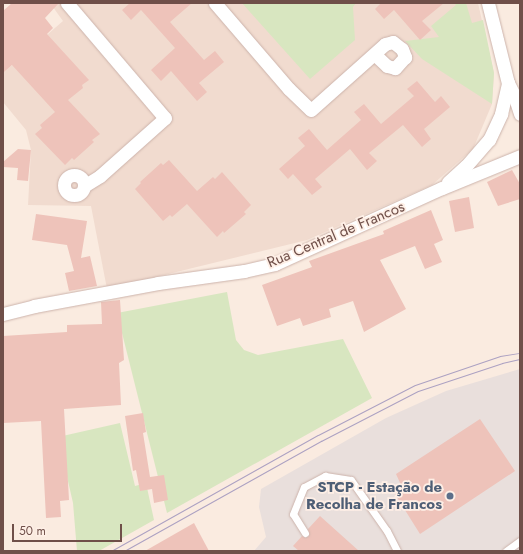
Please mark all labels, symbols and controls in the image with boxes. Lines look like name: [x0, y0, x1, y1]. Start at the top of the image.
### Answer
street label: Rua Central de Francos: [265, 198, 407, 272]
place label: STCP - Estação de Recolha de Francos: [306, 478, 442, 513]
marker: STCP - Estação de Recolha de Francos: [445, 491, 455, 501]
scale bar: [14, 516, 124, 542]
text: 50 m: [19, 522, 46, 540]

